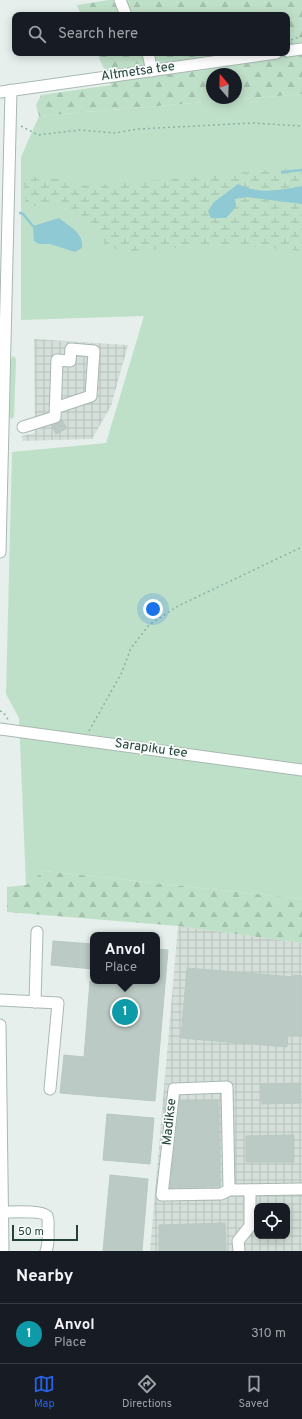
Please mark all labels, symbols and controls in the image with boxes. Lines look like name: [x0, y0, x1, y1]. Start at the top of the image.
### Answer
search box: [12, 12, 290, 56]
icon: search: [26, 23, 48, 45]
text: Search here: [58, 25, 138, 44]
street label: Altmetsa tee: [100, 59, 176, 85]
north arrow: [206, 68, 242, 104]
your location: [143, 599, 163, 619]
street label: Sarapiku tee: [114, 736, 188, 762]
popup: [90, 932, 160, 984]
text: Anvol: [105, 941, 145, 960]
text: Place: [105, 960, 137, 976]
pin: 1: [112, 997, 138, 1027]
street label: Madikse: [160, 1098, 180, 1146]
map controls: [254, 1203, 290, 1239]
button: locate: [254, 1203, 290, 1239]
scale bar: [12, 1223, 78, 1242]
text: 50 m: [18, 1225, 44, 1239]
text: Nearby: [16, 1266, 73, 1288]
text: Anvol: [54, 1316, 95, 1335]
text: 1: [26, 1326, 32, 1342]
text: 310 m: [251, 1326, 286, 1342]
text: Place: [54, 1335, 86, 1351]
tab: Map: [33, 1373, 55, 1411]
tab: Directions: [122, 1373, 172, 1411]
tab: Saved: [238, 1373, 269, 1411]

